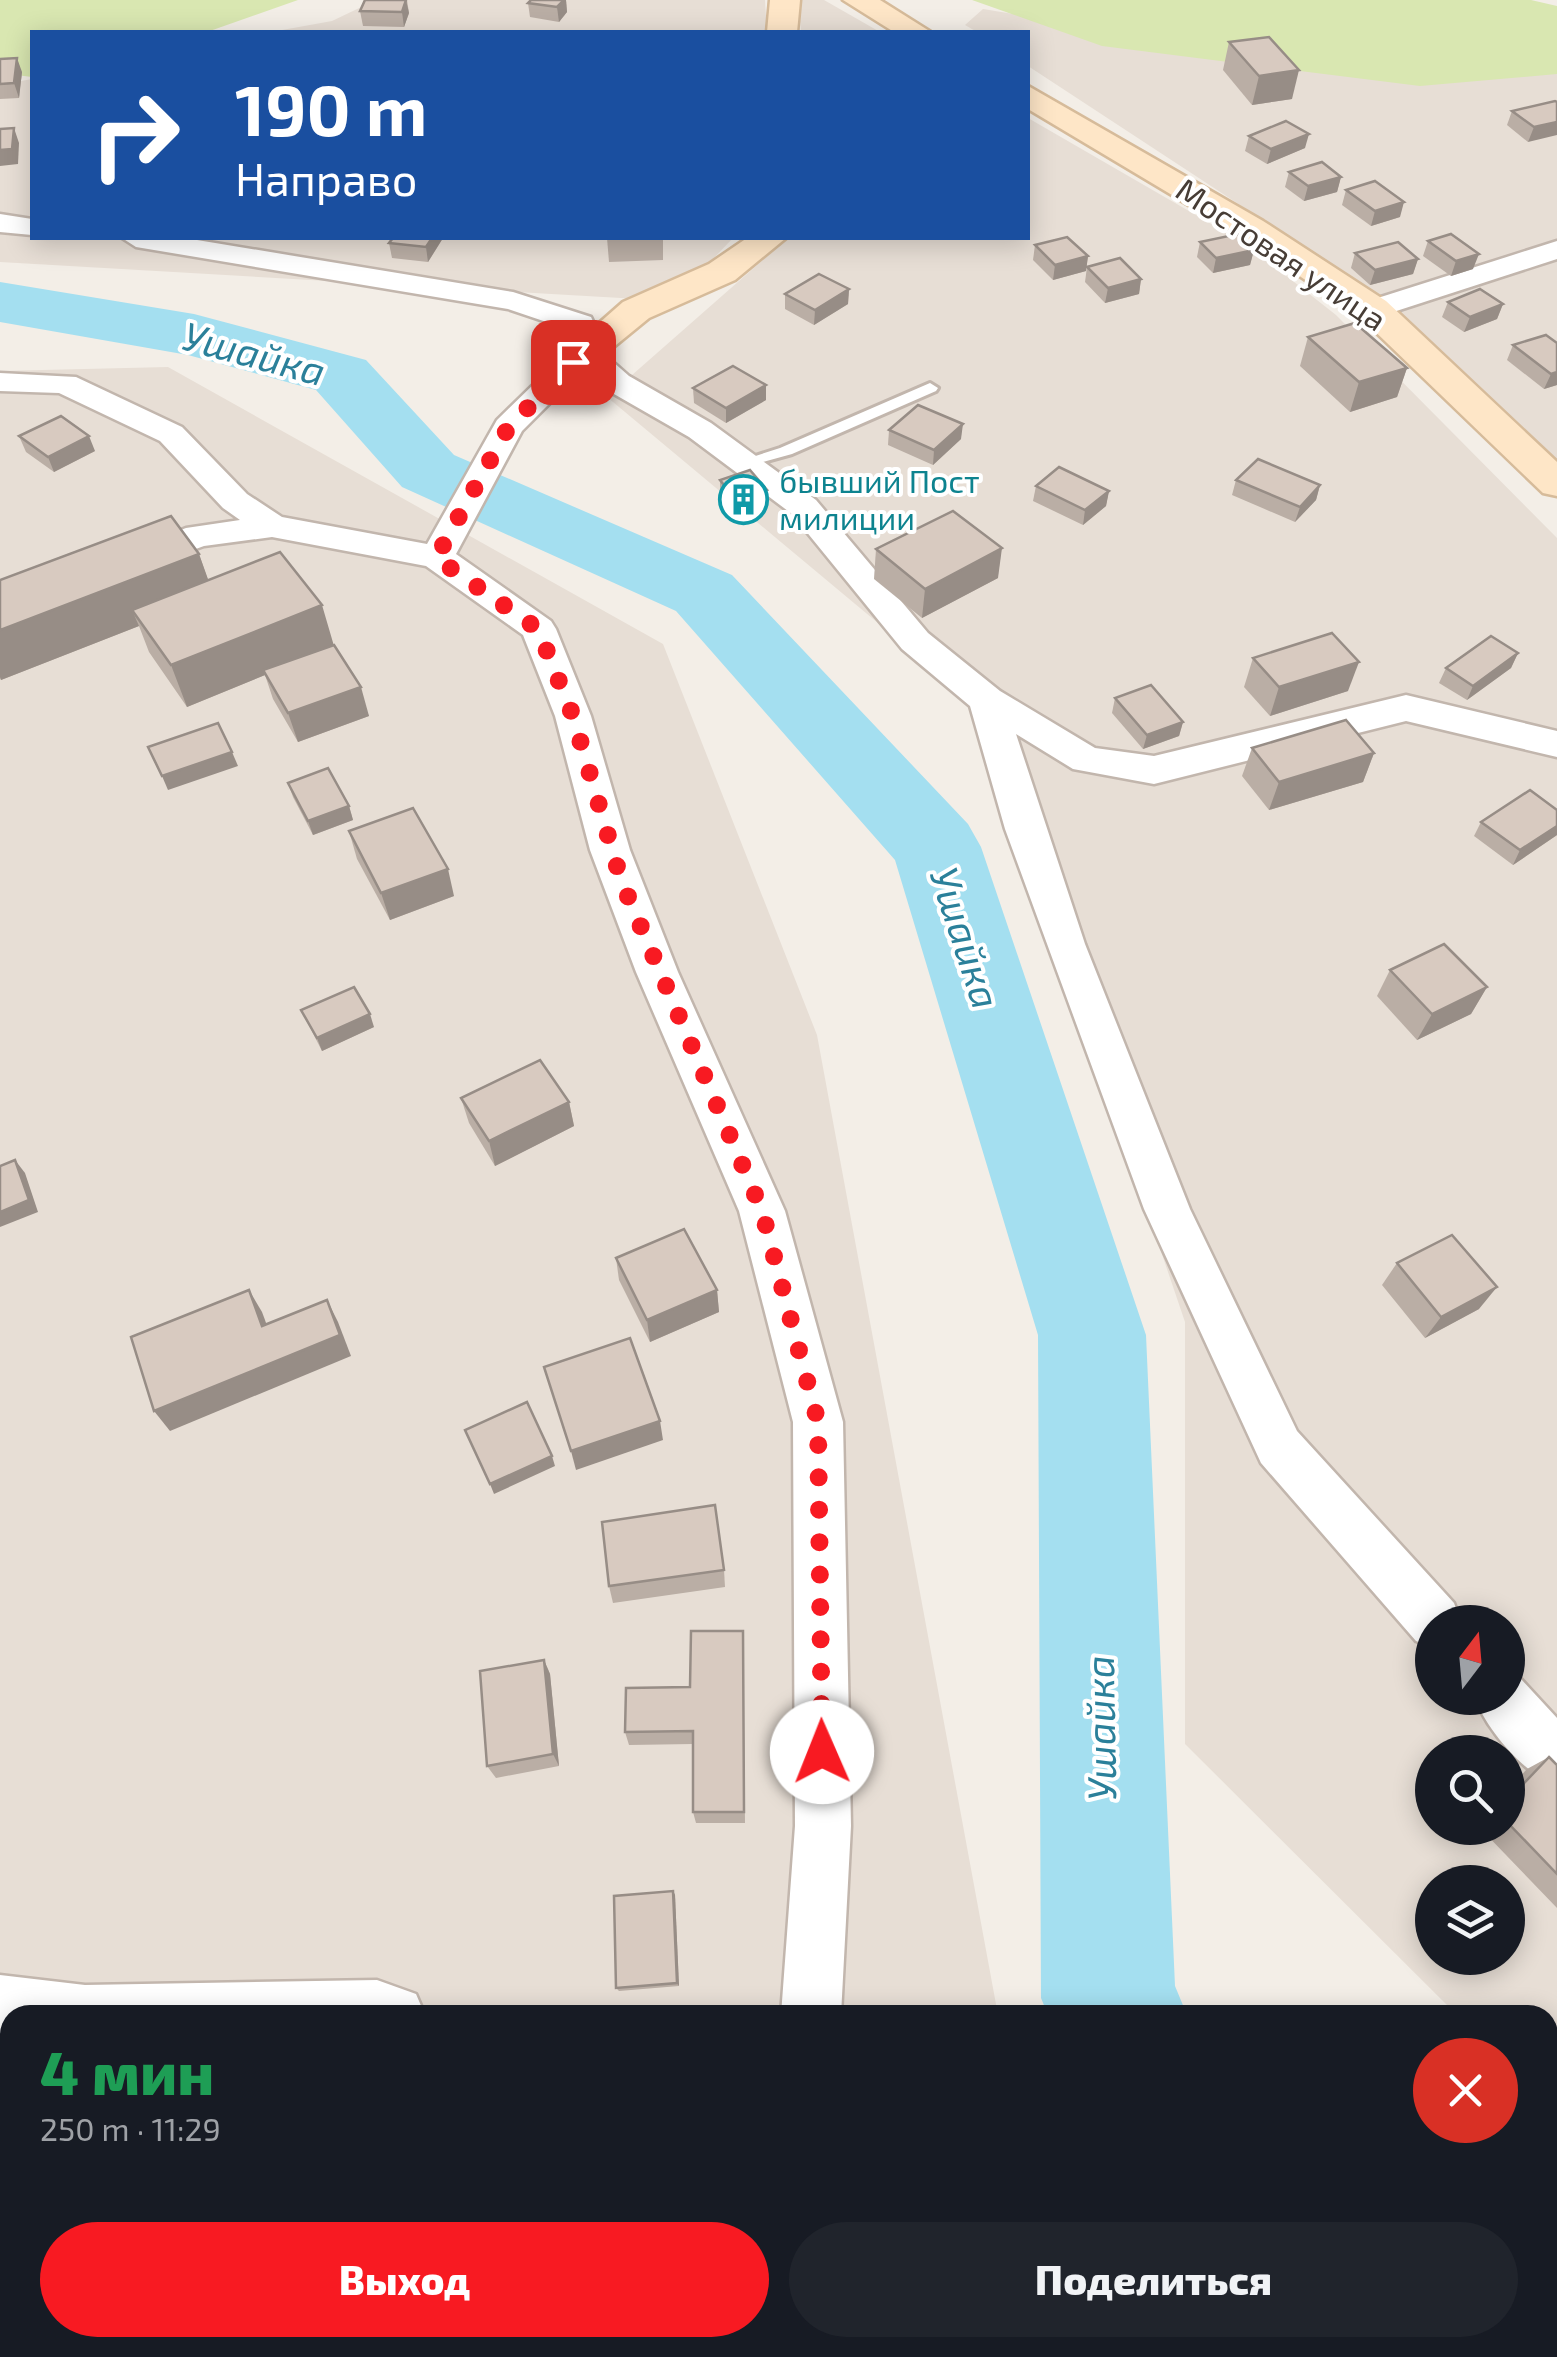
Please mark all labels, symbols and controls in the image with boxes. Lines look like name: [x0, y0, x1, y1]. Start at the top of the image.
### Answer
text: 190 m: [235, 66, 428, 150]
icon: right: [70, 70, 200, 200]
text: Направо: [235, 151, 417, 205]
street label: Мостовая улица: [1169, 169, 1394, 338]
water label: Ушайка: [178, 310, 331, 394]
pin: [531, 320, 616, 405]
icon: arrive: [546, 335, 601, 390]
place label: бывший Пост милиции: [779, 461, 980, 536]
building icon: бывший Пост милиции: [718, 474, 770, 526]
water label: Ушайка: [922, 861, 1012, 1014]
north arrow: [1415, 1605, 1525, 1715]
map controls: [1415, 1605, 1525, 1975]
water label: Ушайка: [1074, 1655, 1124, 1801]
position arrow: [770, 1700, 874, 1804]
button: search: [1415, 1735, 1525, 1845]
button: layers: [1415, 1865, 1525, 1975]
text: 4 мин: [40, 2035, 214, 2107]
button: close: [1413, 2038, 1518, 2143]
text: 250 m · 11:29: [40, 2109, 221, 2147]
button: Выход: [40, 2222, 769, 2337]
button: Поделиться: [789, 2222, 1518, 2337]

